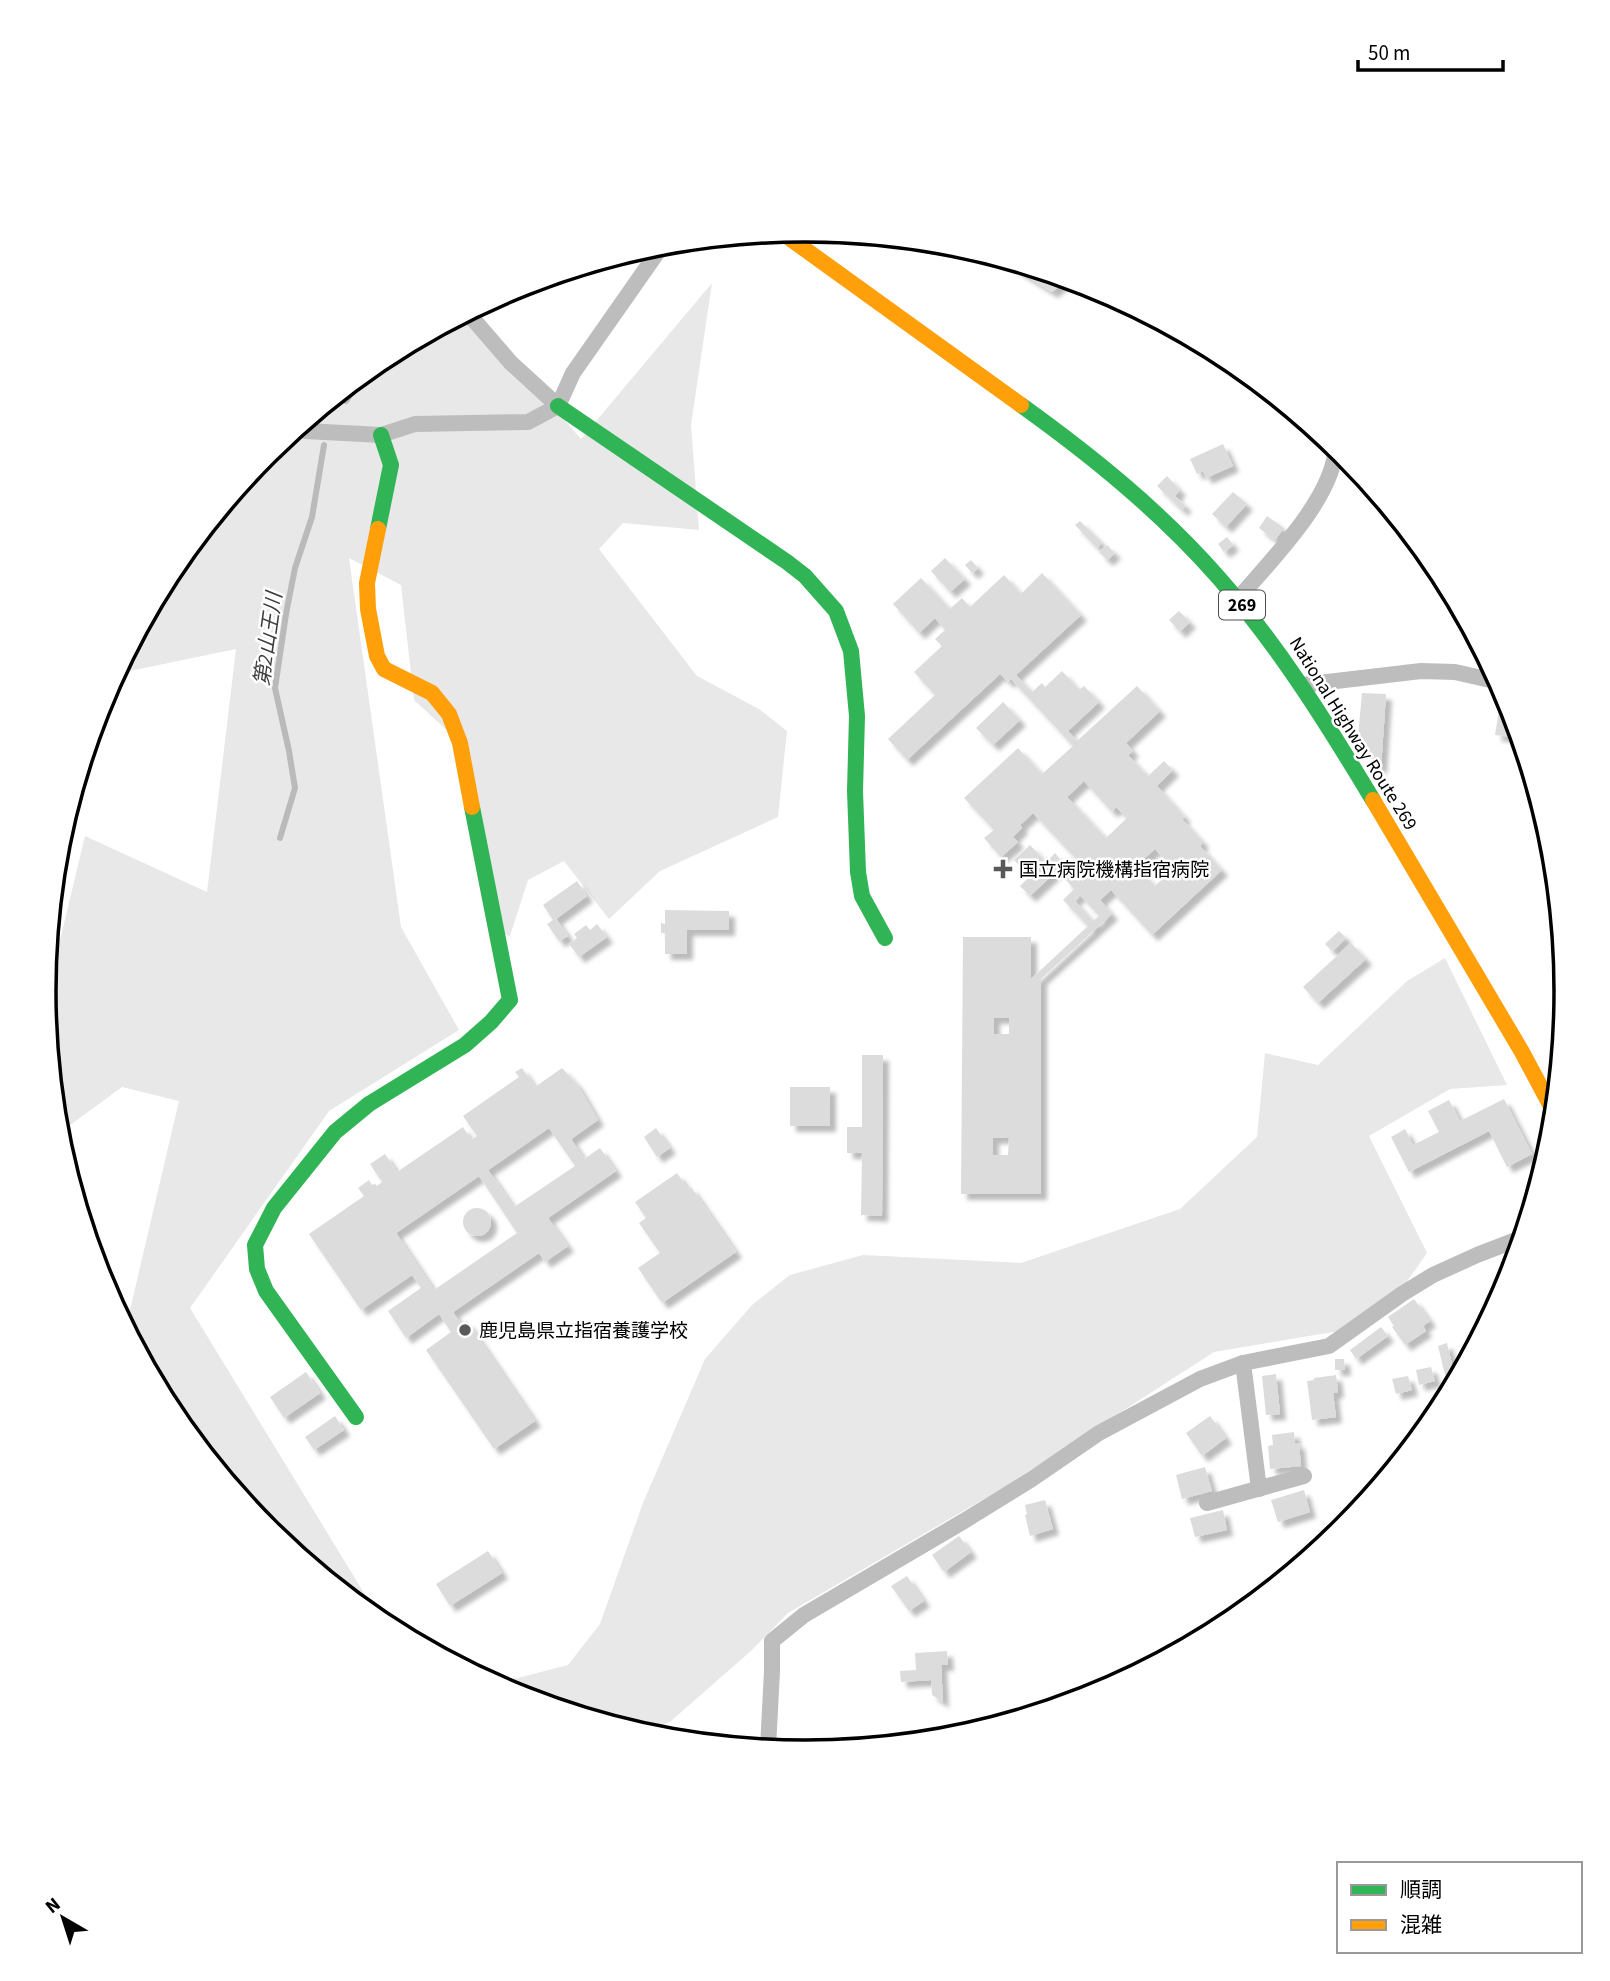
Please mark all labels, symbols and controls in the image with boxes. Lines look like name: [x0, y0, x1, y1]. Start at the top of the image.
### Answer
scale bar: [1358, 28, 1503, 72]
text: 50 m: [1368, 38, 1410, 68]
water label: 第2山王川: [247, 588, 290, 688]
road number: 269: [1219, 590, 1265, 620]
street label: National Highway Route 269: [1282, 632, 1423, 836]
place label: 国立病院機構指宿病院: [1019, 857, 1209, 884]
marker: 国立病院機構指宿病院: [993, 859, 1013, 879]
place label: 鹿児島県立指宿養護学校: [479, 1318, 688, 1345]
marker: 鹿児島県立指宿養護学校: [457, 1322, 473, 1338]
legend: [1337, 1862, 1582, 1953]
text: 順調: [1400, 1875, 1442, 1905]
north arrow: [28, 1883, 98, 1953]
text: N: [40, 1891, 67, 1920]
text: 混雑: [1400, 1910, 1442, 1940]

